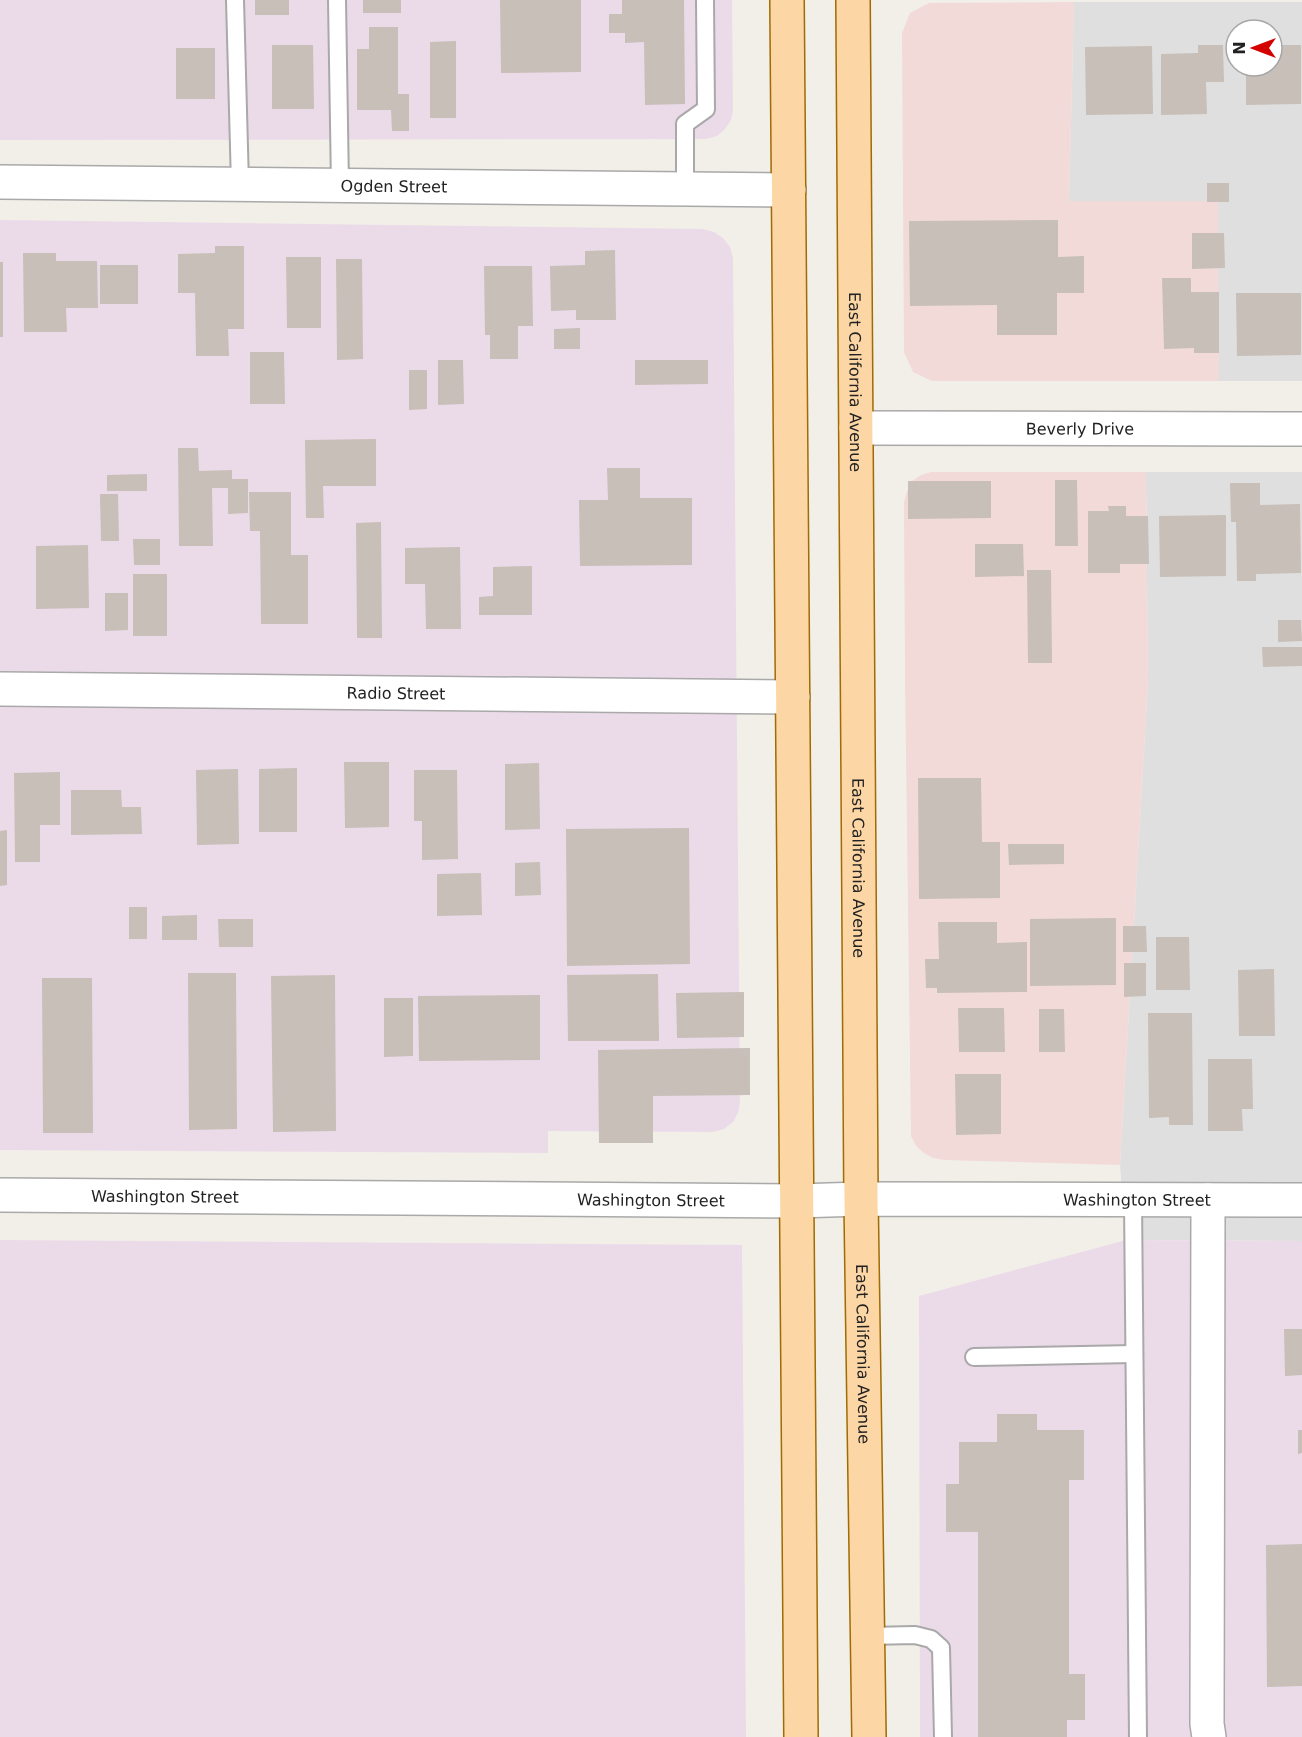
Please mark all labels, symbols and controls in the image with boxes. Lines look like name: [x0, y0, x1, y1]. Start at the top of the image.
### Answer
north arrow: [1224, 18, 1284, 78]
text: N: [1230, 41, 1249, 55]
street label: Ogden Street: [341, 176, 447, 196]
street label: East California Avenue: [845, 292, 866, 472]
street label: Beverly Drive: [1026, 419, 1134, 438]
street label: Radio Street: [347, 683, 445, 703]
street label: East California Avenue: [849, 778, 869, 958]
street label: Washington Street: [91, 1186, 239, 1206]
street label: Washington Street: [577, 1190, 725, 1210]
street label: Washington Street: [1063, 1190, 1211, 1209]
street label: East California Avenue: [852, 1264, 874, 1444]

